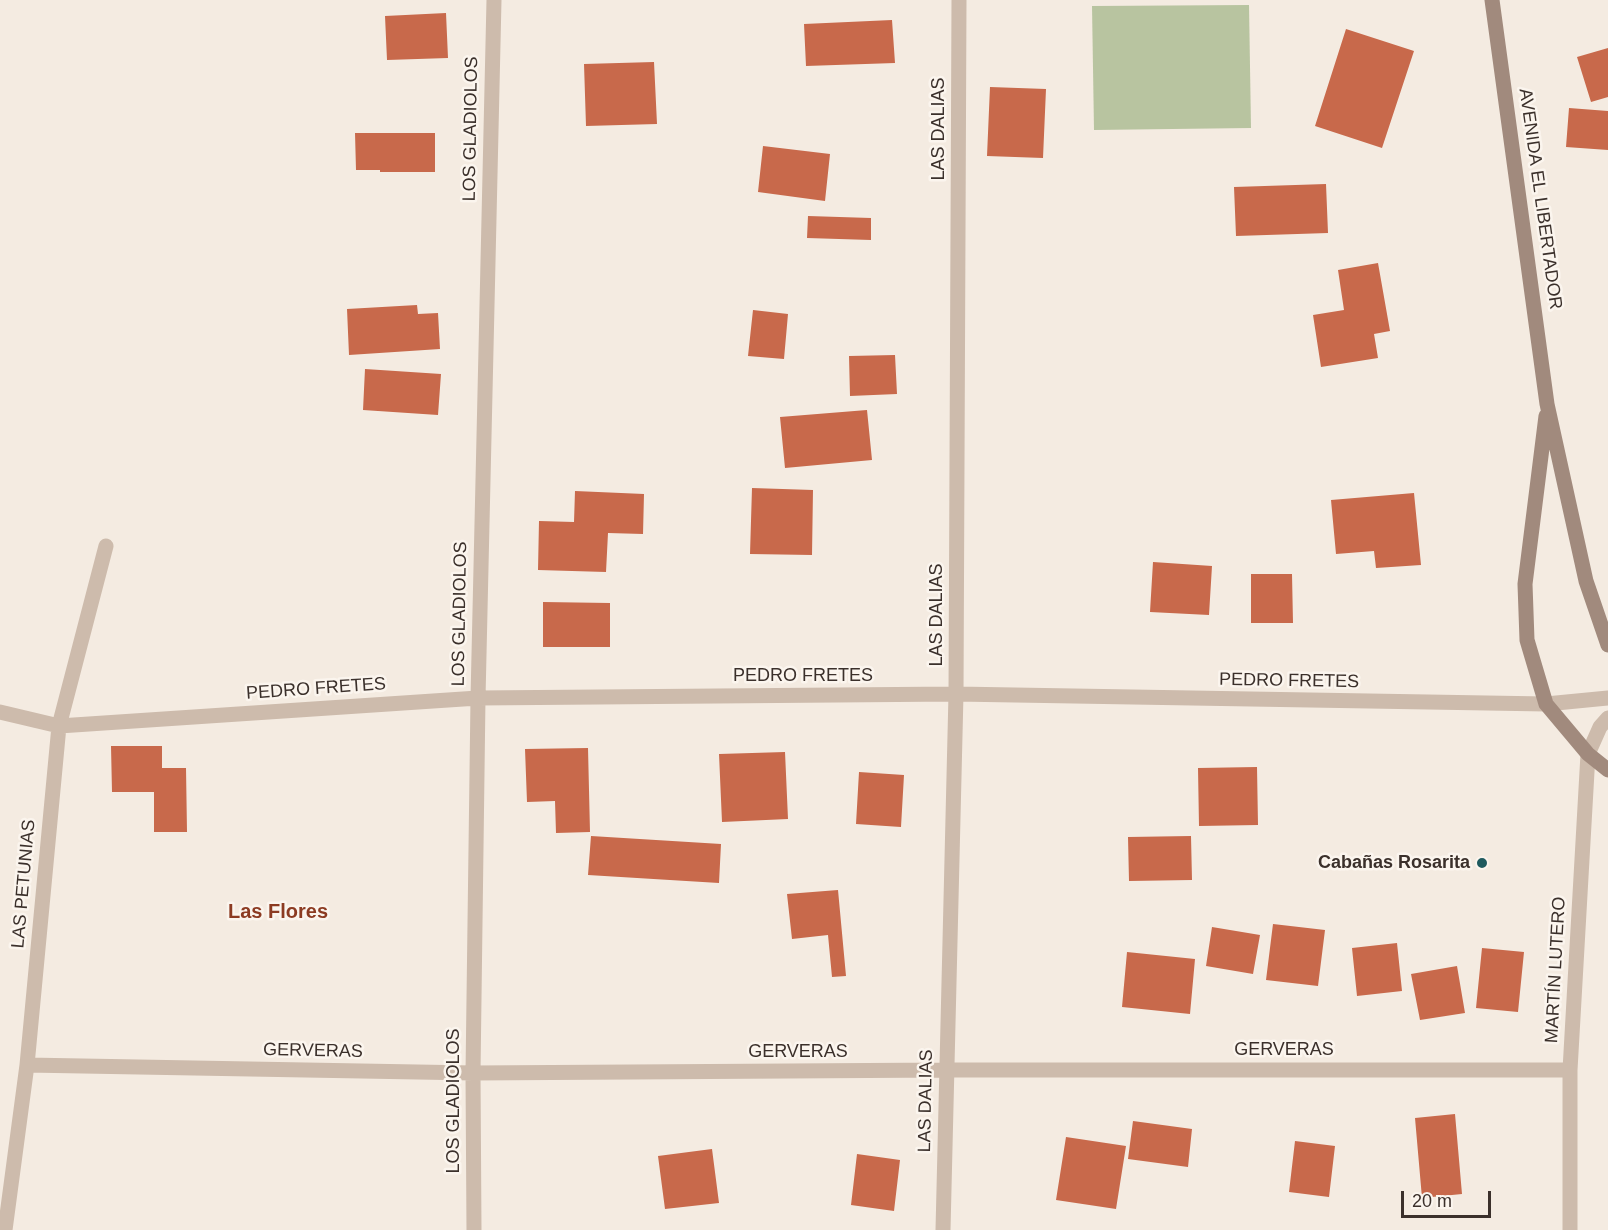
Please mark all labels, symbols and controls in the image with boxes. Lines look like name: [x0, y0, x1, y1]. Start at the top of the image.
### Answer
street label: LOS GLADIOLOS: [459, 56, 483, 202]
street label: LAS DALIAS: [928, 77, 950, 181]
street label: AVENIDA EL LIBERTADOR: [1514, 87, 1566, 311]
street label: LOS GLADIOLOS: [448, 541, 472, 687]
street label: LAS DALIAS: [926, 563, 948, 667]
street label: PEDRO FRETES: [733, 665, 873, 687]
street label: PEDRO FRETES: [1219, 669, 1359, 693]
street label: PEDRO FRETES: [245, 673, 387, 705]
street label: LAS PETUNIAS: [8, 819, 40, 949]
place label: Cabañas Rosarita: [1318, 852, 1470, 874]
marker: Cabañas Rosarita: [1475, 856, 1489, 870]
street label: MARTÍN LUTERO: [1541, 896, 1571, 1044]
district label: Las Flores: [228, 900, 328, 924]
street label: LOS GLADIOLOS: [443, 1028, 465, 1174]
street label: GERVERAS: [263, 1039, 363, 1063]
street label: GERVERAS: [1234, 1039, 1334, 1061]
street label: GERVERAS: [748, 1041, 848, 1063]
street label: LAS DALIAS: [914, 1049, 938, 1153]
scale bar: [1404, 1179, 1494, 1217]
text: 20 m: [1412, 1191, 1452, 1211]

